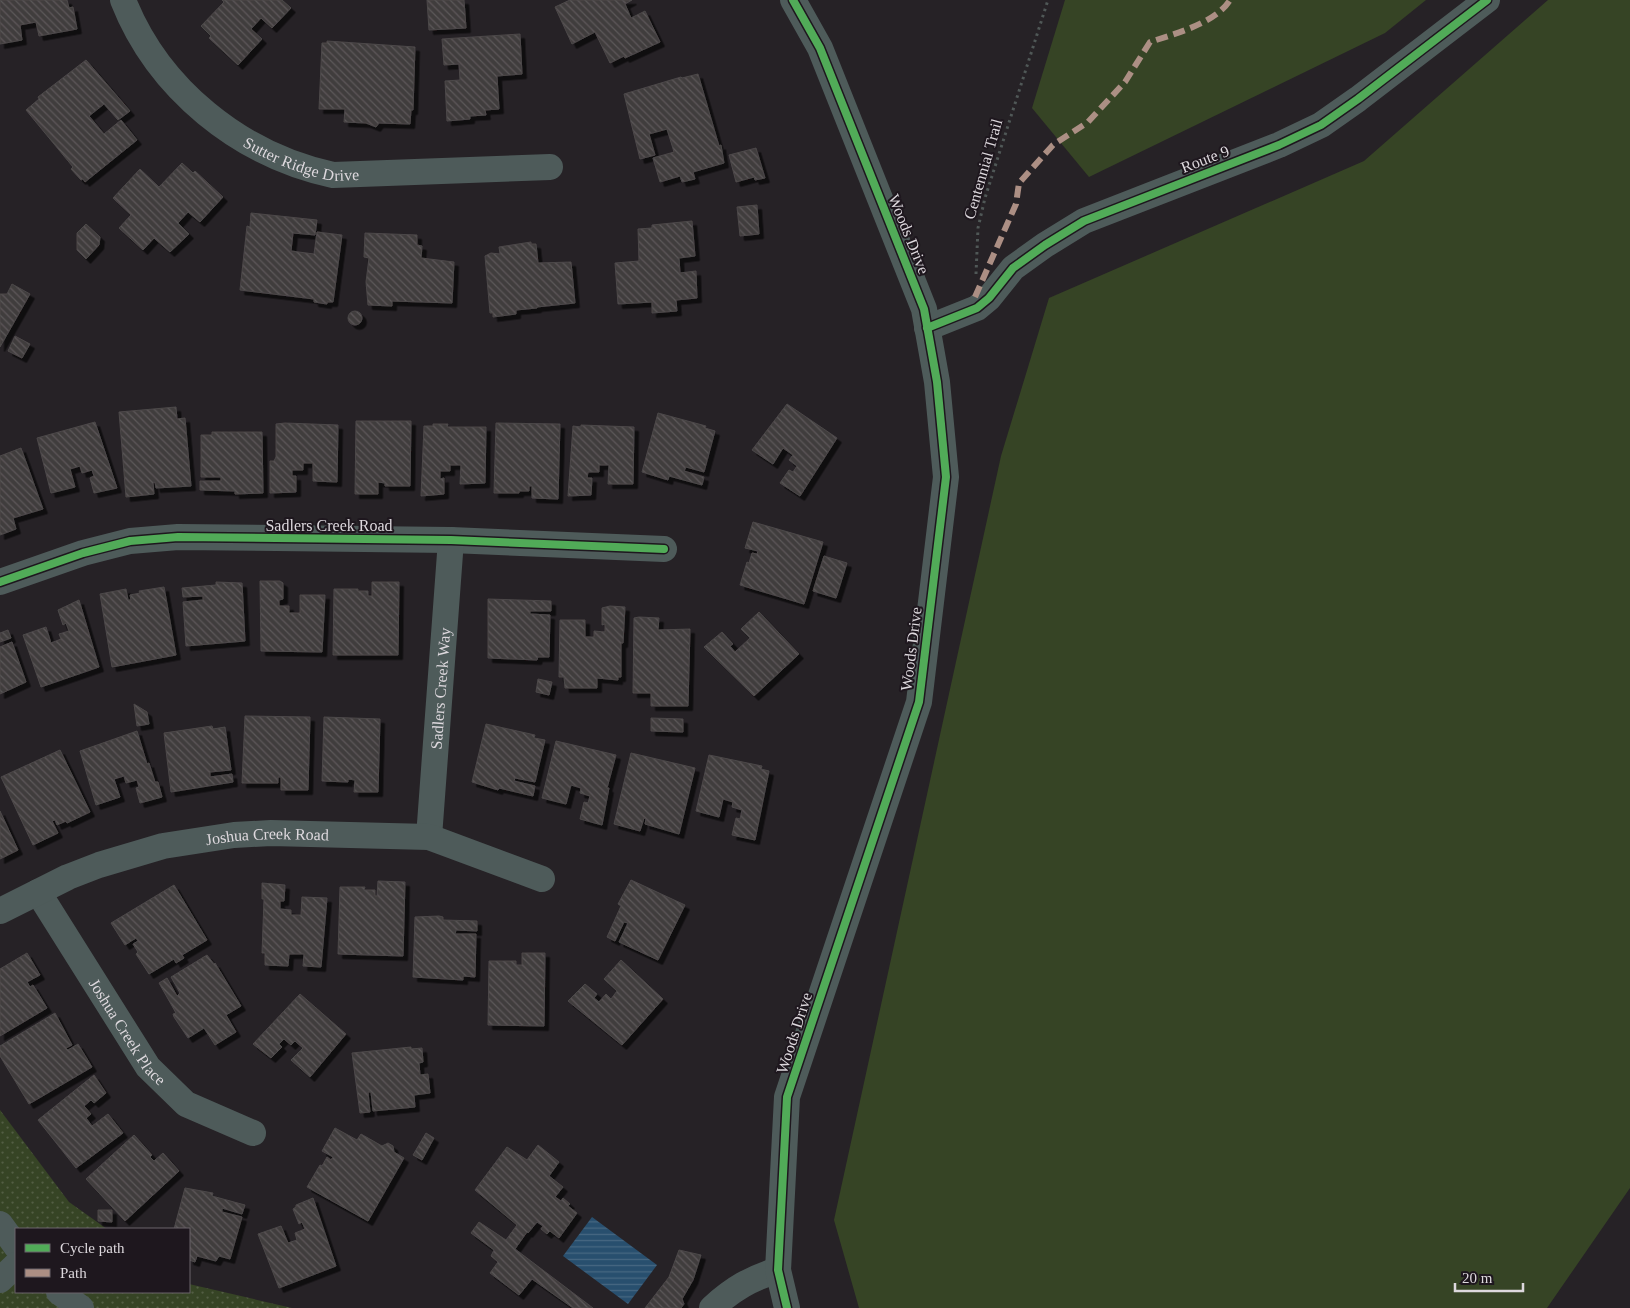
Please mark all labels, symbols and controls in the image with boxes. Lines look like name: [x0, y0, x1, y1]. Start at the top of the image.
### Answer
street label: Centennial Trail: [961, 116, 1006, 221]
street label: Sutter Ridge Drive: [241, 133, 359, 184]
street label: Route 9: [1179, 142, 1231, 176]
street label: Woods Drive: [885, 192, 933, 276]
street label: Sadlers Creek Road: [265, 517, 393, 534]
street label: Woods Drive: [897, 606, 925, 692]
street label: Sadlers Creek Way: [427, 627, 454, 750]
street label: Joshua Creek Road: [204, 824, 329, 848]
street label: Joshua Creek Place: [86, 975, 169, 1088]
street label: Woods Drive: [773, 990, 815, 1076]
legend: [15, 1228, 190, 1293]
text: Cycle path: [60, 1240, 125, 1256]
scale bar: [1455, 1260, 1522, 1292]
text: Path: [60, 1265, 87, 1281]
text: 20 m: [1462, 1270, 1493, 1286]

